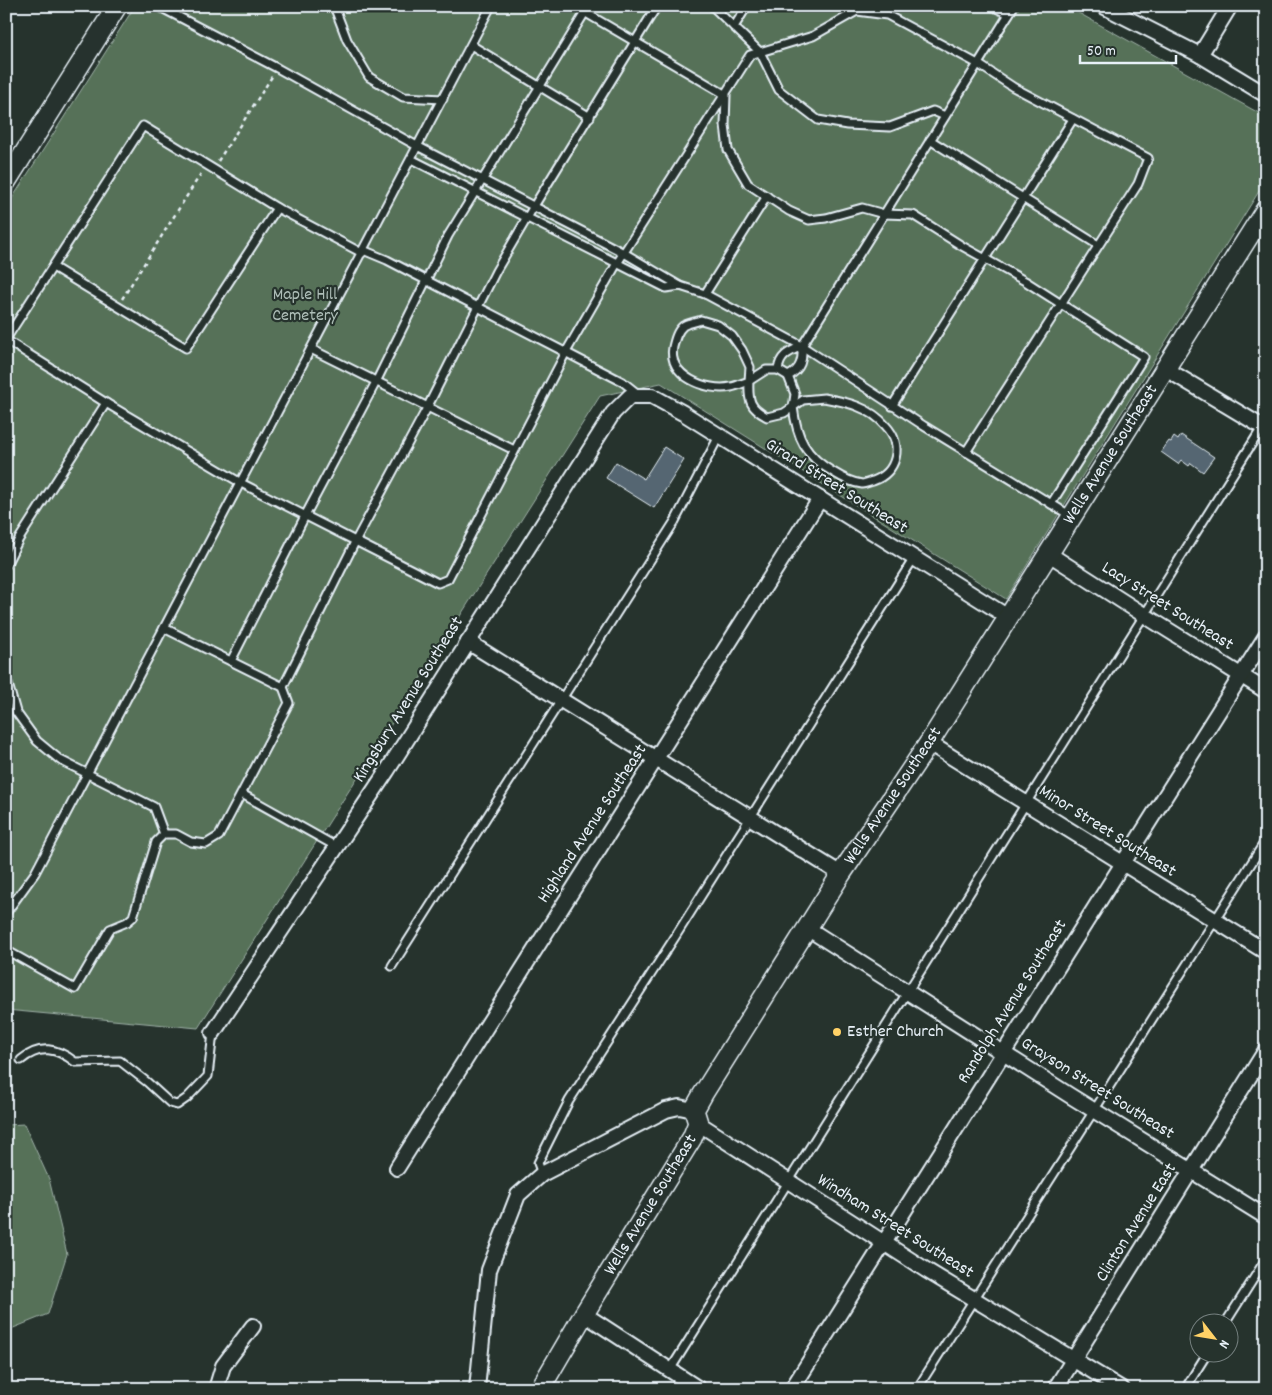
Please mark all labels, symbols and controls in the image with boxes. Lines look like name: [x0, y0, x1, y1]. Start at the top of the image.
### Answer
scale bar: [1080, 32, 1176, 64]
text: 50 m: [1087, 41, 1116, 63]
park label: Maple Hill Cemetery: [272, 283, 339, 329]
street label: Wells Avenue Southeast: [1057, 380, 1165, 530]
street label: Girard Street Southeast: [760, 433, 912, 541]
street label: Lacy Street Southeast: [1096, 556, 1238, 658]
street label: Kingsbury Avenue Southeast: [348, 612, 471, 788]
street label: Wells Avenue Southeast: [838, 722, 949, 870]
street label: Highland Avenue Southeast: [532, 739, 654, 908]
street label: Minor Street Southeast: [1033, 780, 1181, 885]
street label: Randolph Avenue Southeast: [952, 915, 1074, 1089]
place label: Esther Church: [847, 1020, 943, 1045]
marker: Esther Church: [831, 1026, 843, 1038]
street label: Grayson Street Southeast: [1016, 1032, 1179, 1147]
street label: Wells Avenue Southeast: [598, 1129, 704, 1280]
street label: Clinton Avenue East: [1090, 1158, 1184, 1287]
street label: Windham Street Southeast: [812, 1169, 979, 1286]
north arrow: [1190, 1312, 1240, 1362]
text: N: [1213, 1336, 1234, 1352]

